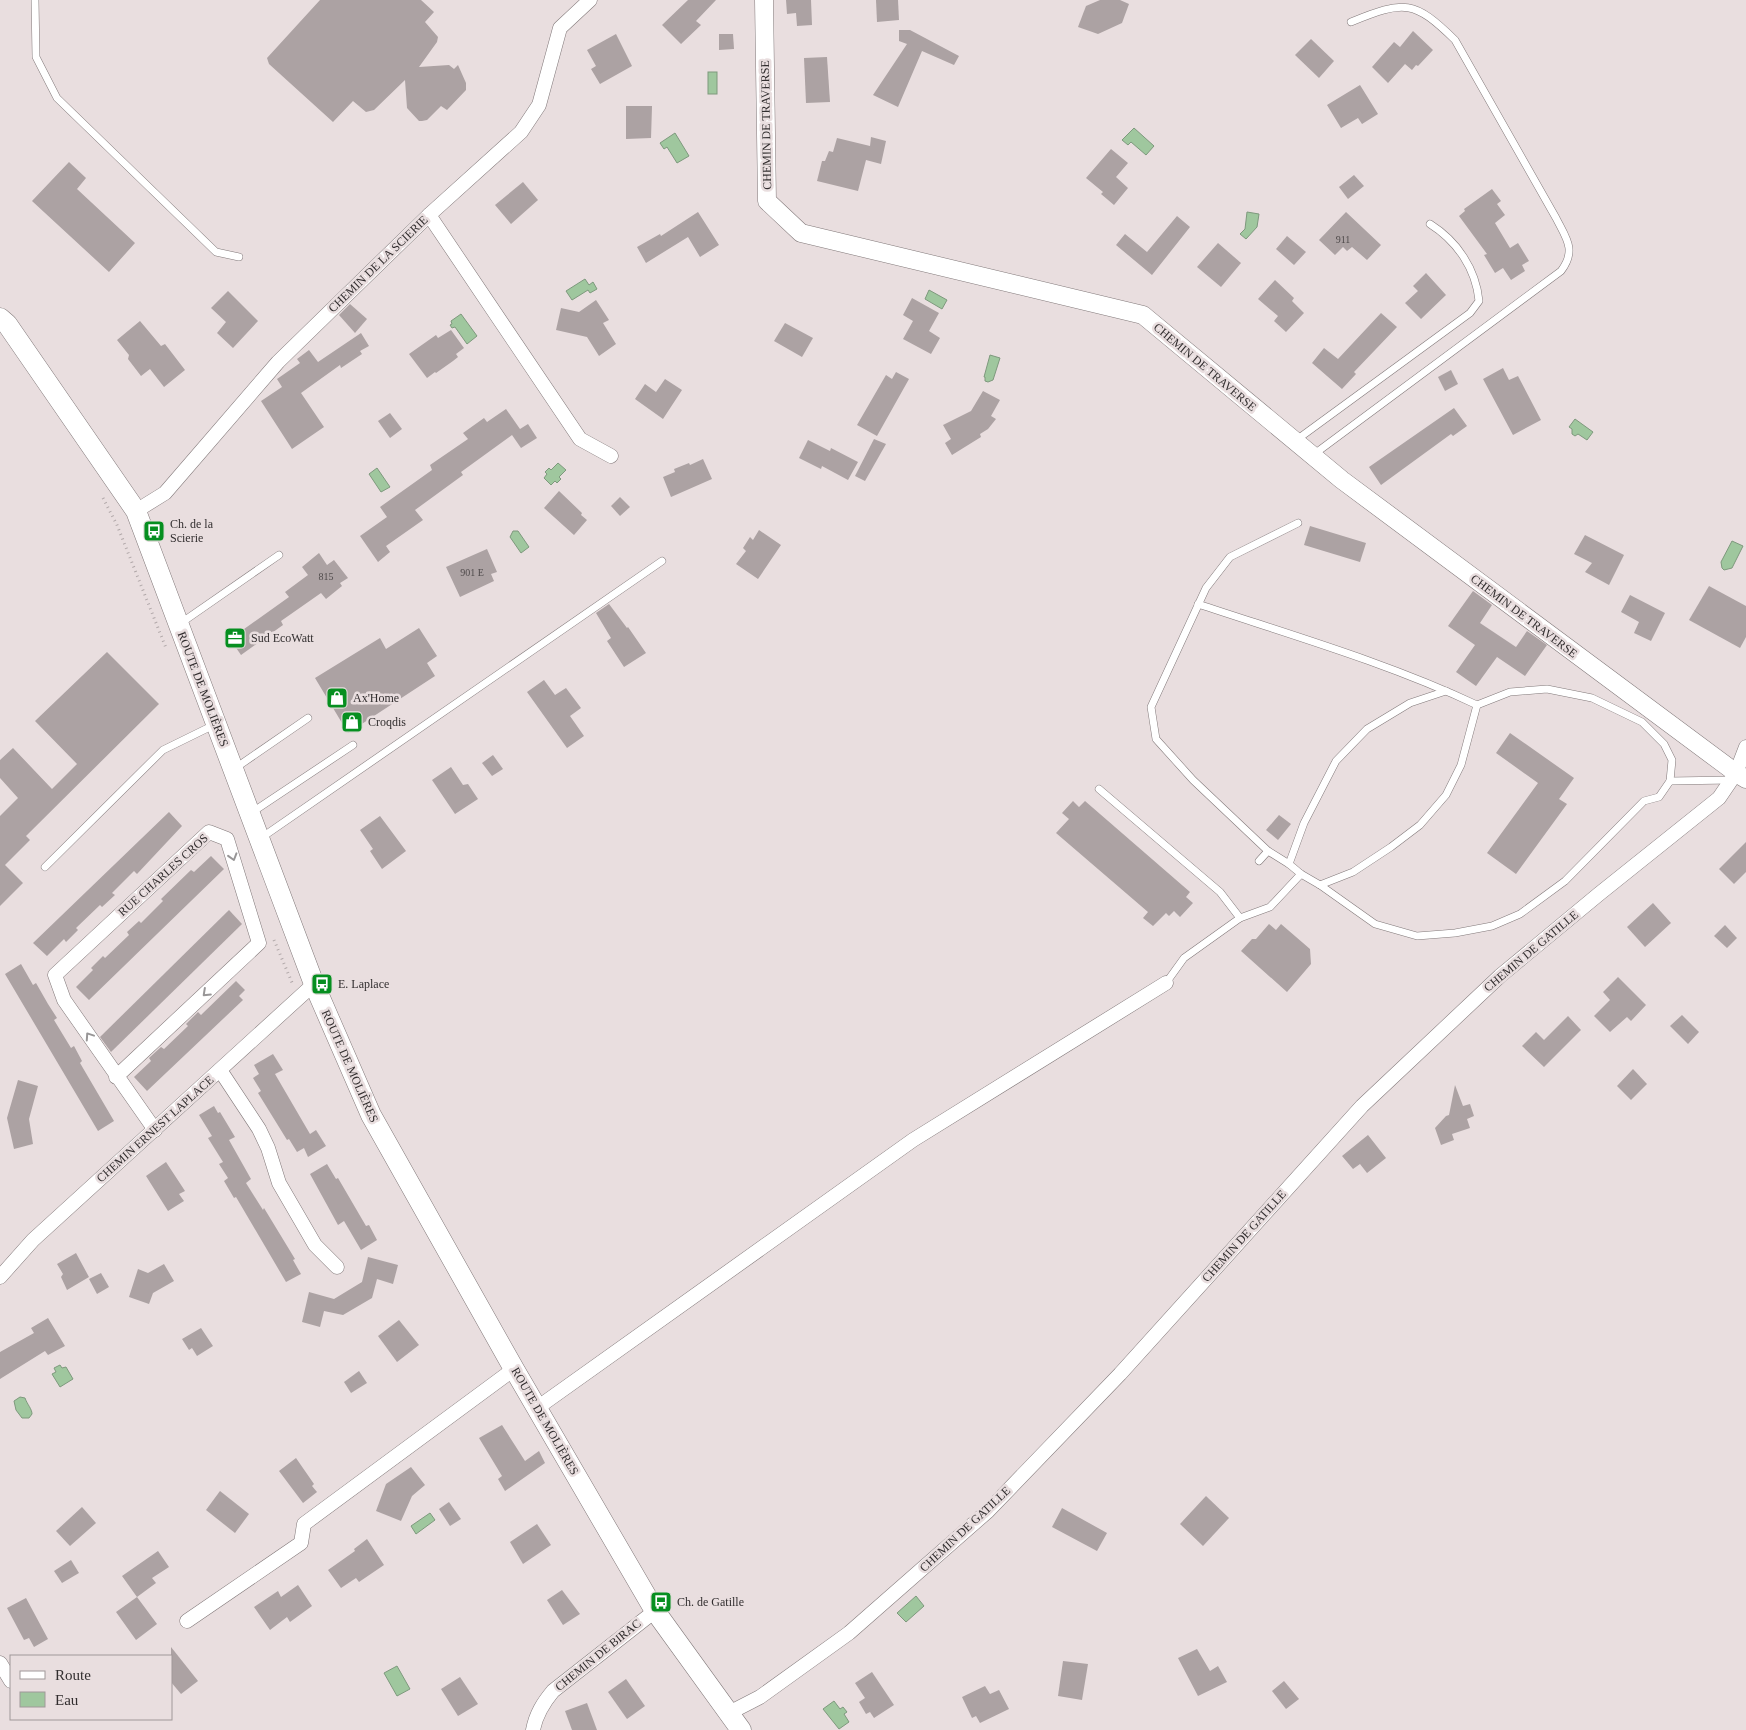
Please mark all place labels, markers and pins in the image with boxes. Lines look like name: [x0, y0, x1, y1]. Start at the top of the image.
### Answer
place label: Ch. de la Scierie: [170, 517, 214, 545]
bus stop icon: Ch. de la Scierie: [142, 519, 166, 543]
office icon: Sud EcoWatt: [223, 626, 247, 650]
place label: Sud EcoWatt: [251, 631, 314, 645]
shop icon: Ax'Home: [325, 686, 349, 710]
place label: Ax'Home: [353, 691, 399, 705]
shop icon: Croqdis: [340, 710, 364, 734]
place label: Croqdis: [368, 715, 406, 729]
bus stop icon: E. Laplace: [310, 972, 334, 996]
place label: E. Laplace: [338, 977, 389, 991]
bus stop icon: Ch. de Gatille: [649, 1590, 673, 1614]
place label: Ch. de Gatille: [677, 1595, 744, 1609]

